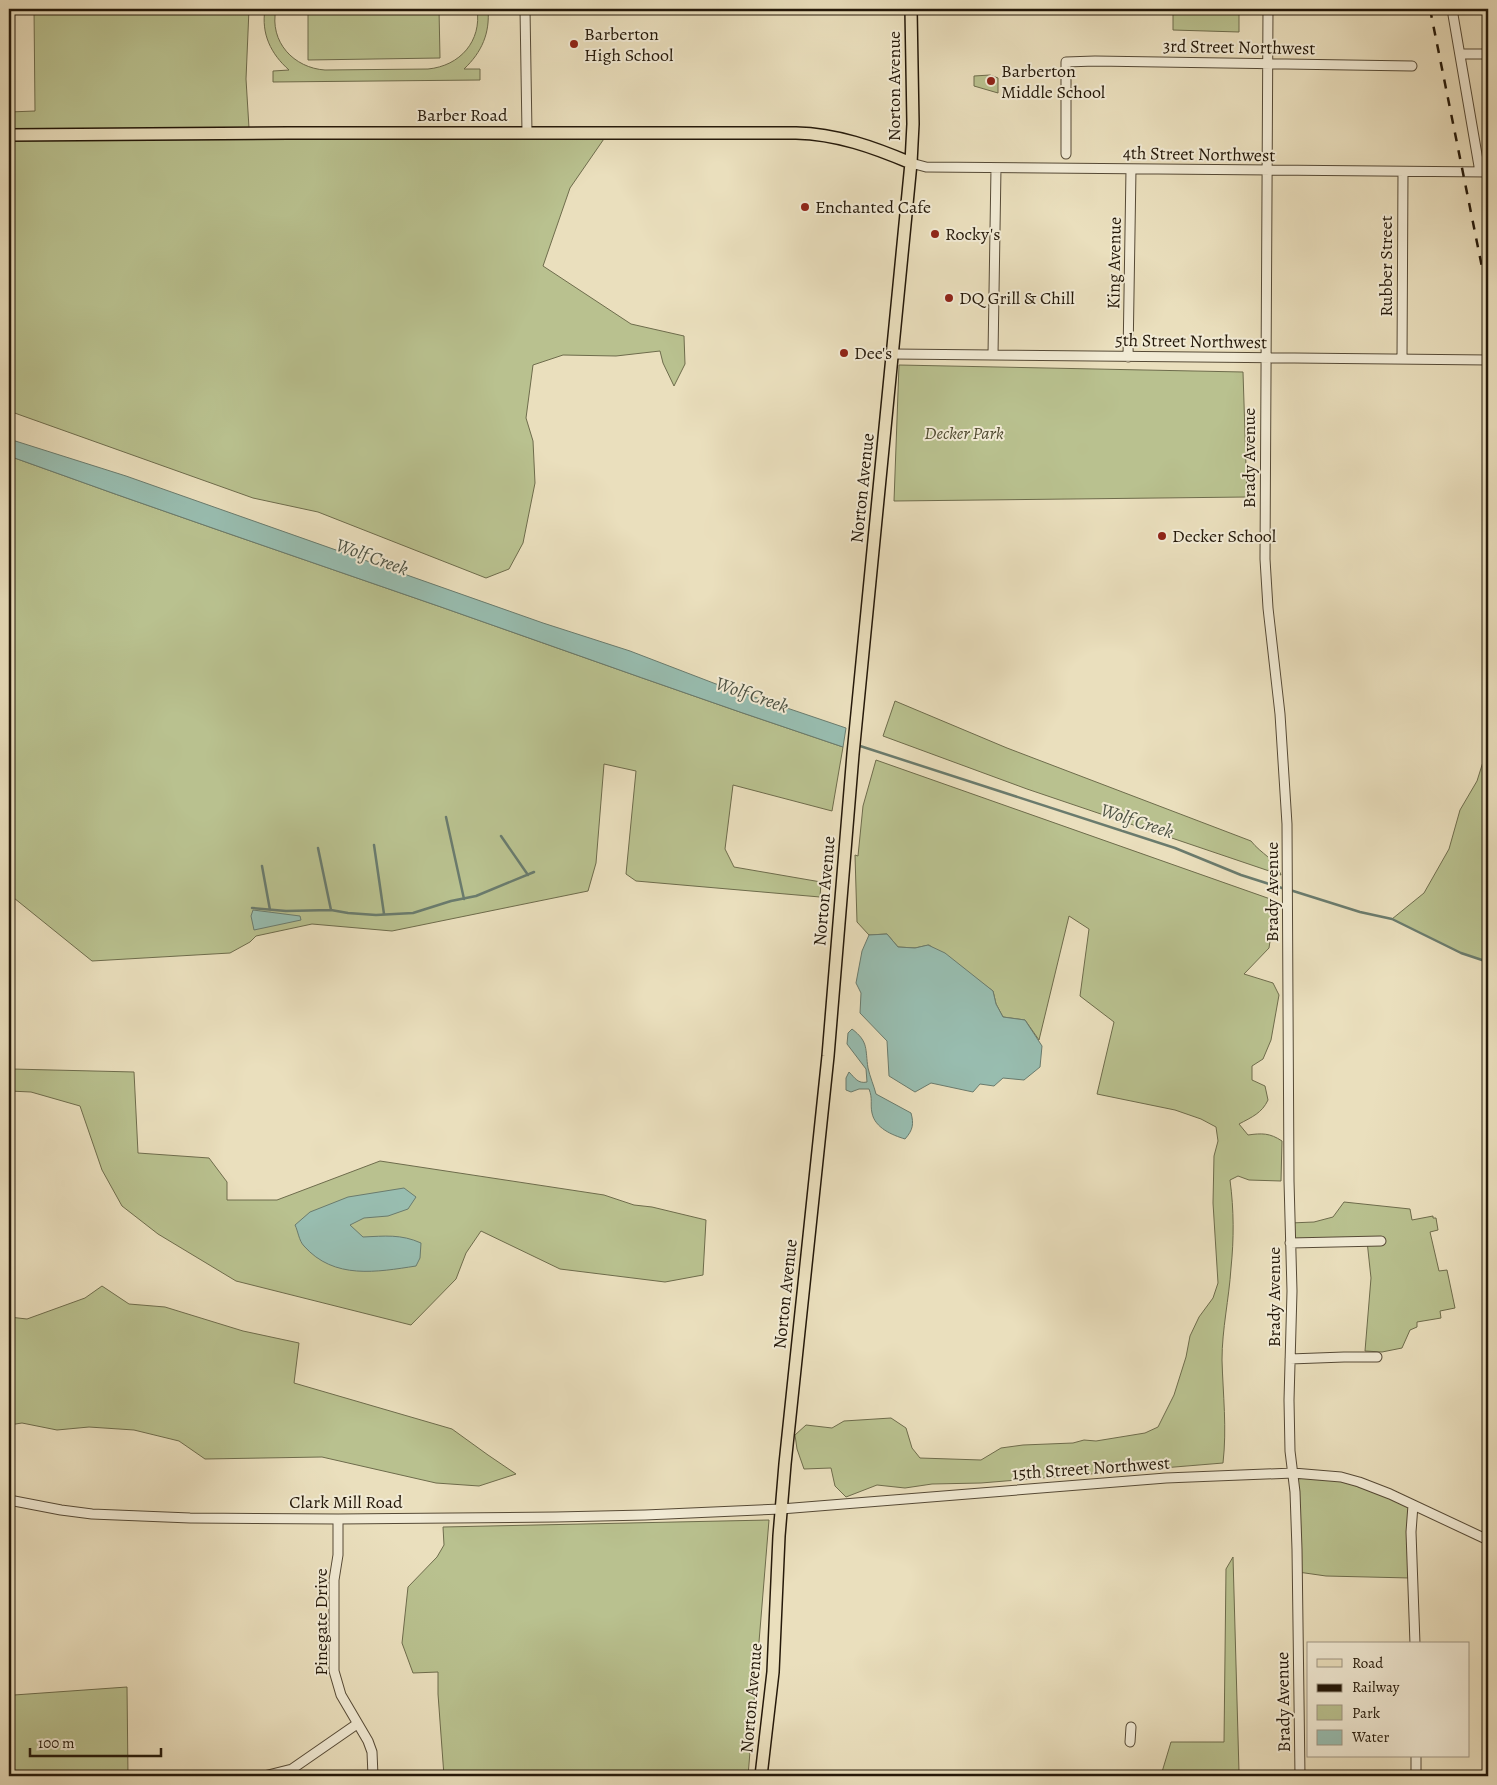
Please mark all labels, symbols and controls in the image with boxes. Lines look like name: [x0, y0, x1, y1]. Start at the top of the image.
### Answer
place label: Barberton High School: [584, 22, 674, 67]
street label: Norton Avenue: [882, 31, 906, 141]
street label: 3rd Street Northwest: [1163, 34, 1316, 60]
marker: Barberton High School: [568, 38, 580, 50]
place label: Barberton Middle School: [1001, 59, 1106, 104]
marker: Barberton Middle School: [985, 75, 997, 87]
street label: Barber Road: [416, 103, 508, 127]
street label: 4th Street Northwest: [1123, 141, 1275, 167]
place label: Enchanted Cafe: [815, 195, 931, 219]
marker: Enchanted Cafe: [799, 201, 811, 213]
street label: Rubber Street: [1374, 215, 1398, 317]
street label: King Avenue: [1101, 217, 1127, 309]
place label: Rocky's: [945, 222, 1001, 246]
marker: Rocky's: [929, 228, 941, 240]
place label: DQ Grill & Chill: [959, 286, 1075, 310]
marker: DQ Grill & Chill: [943, 292, 955, 304]
street label: 5th Street Northwest: [1115, 328, 1267, 354]
place label: Dee's: [854, 341, 892, 365]
marker: Dee's: [838, 347, 850, 359]
street label: Brady Avenue: [1237, 408, 1261, 508]
park label: Decker Park: [924, 421, 1004, 445]
street label: Norton Avenue: [844, 432, 880, 544]
place label: Decker School: [1172, 524, 1277, 548]
marker: Decker School: [1156, 530, 1168, 542]
water label: Wolf Creek: [332, 532, 412, 582]
water label: Wolf Creek: [712, 670, 792, 720]
water label: Wolf Creek: [1097, 797, 1177, 845]
street label: Norton Avenue: [807, 835, 841, 947]
street label: Brady Avenue: [1260, 842, 1284, 942]
street label: Norton Avenue: [767, 1238, 803, 1350]
street label: Brady Avenue: [1262, 1247, 1286, 1347]
street label: 15th Street Northwest: [1011, 1451, 1171, 1485]
street label: Clark Mill Road: [289, 1490, 403, 1514]
street label: Pinegate Drive: [309, 1568, 333, 1676]
street label: Norton Avenue: [734, 1642, 768, 1754]
legend: [1307, 1642, 1470, 1758]
street label: Brady Avenue: [1270, 1652, 1296, 1752]
text: Road: [1352, 1653, 1384, 1673]
text: Railway: [1352, 1677, 1400, 1697]
text: Park: [1352, 1703, 1381, 1723]
scale bar: [30, 1725, 161, 1757]
text: Water: [1351, 1727, 1389, 1747]
text: 100 m: [38, 1733, 75, 1753]

